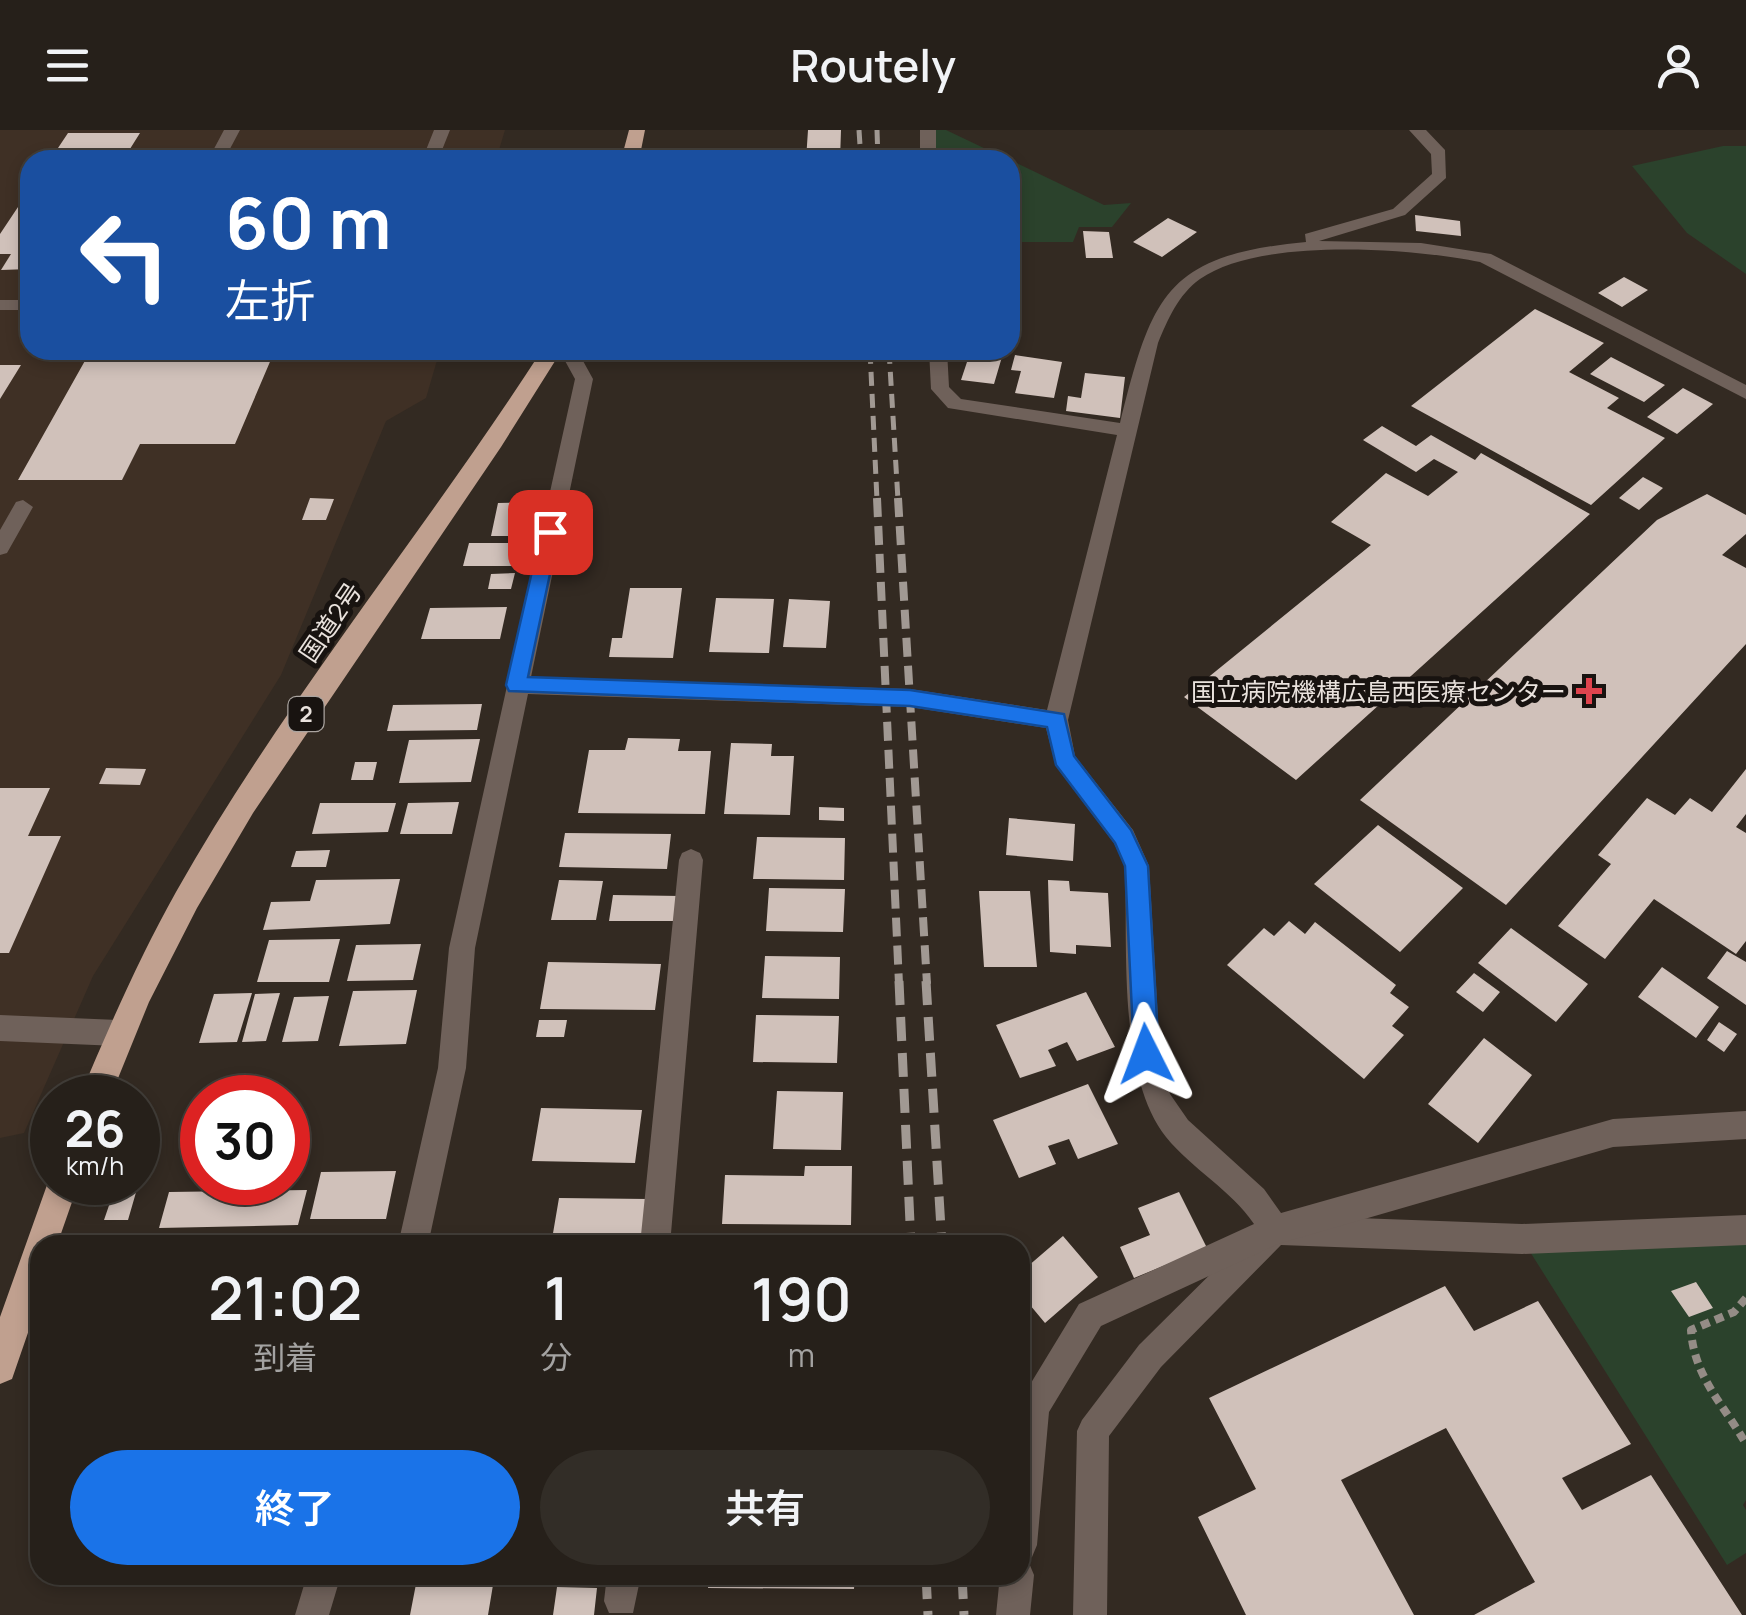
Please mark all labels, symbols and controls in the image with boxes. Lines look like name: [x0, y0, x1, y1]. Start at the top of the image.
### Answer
text: Routely: [790, 34, 956, 96]
icon: menu: [40, 38, 95, 93]
icon: person: [1651, 38, 1706, 93]
text: 60 m: [225, 174, 392, 270]
icon: left: [60, 190, 190, 320]
text: 左折: [225, 269, 315, 331]
pin: [508, 490, 593, 575]
icon: arrive: [523, 505, 578, 560]
street label: 国道2号: [291, 575, 369, 669]
place label: 国立病院機構広島西医療センター: [1191, 674, 1566, 709]
marker: 国立病院機構広島西医療センター: [1576, 678, 1602, 704]
road number: 2: [288, 697, 324, 731]
position arrow: [1094, 1002, 1198, 1106]
speed limit sign: 30: [180, 1075, 310, 1205]
text: 26: [65, 1094, 125, 1162]
text: km/h: [66, 1148, 124, 1183]
text: 21:02: [208, 1256, 362, 1338]
text: 1: [544, 1256, 569, 1338]
text: 190: [751, 1257, 852, 1339]
text: m: [788, 1333, 815, 1377]
text: 到着: [253, 1335, 317, 1379]
text: 分: [540, 1335, 572, 1379]
button: 終了: [70, 1450, 520, 1565]
button: 共有: [540, 1450, 990, 1565]

